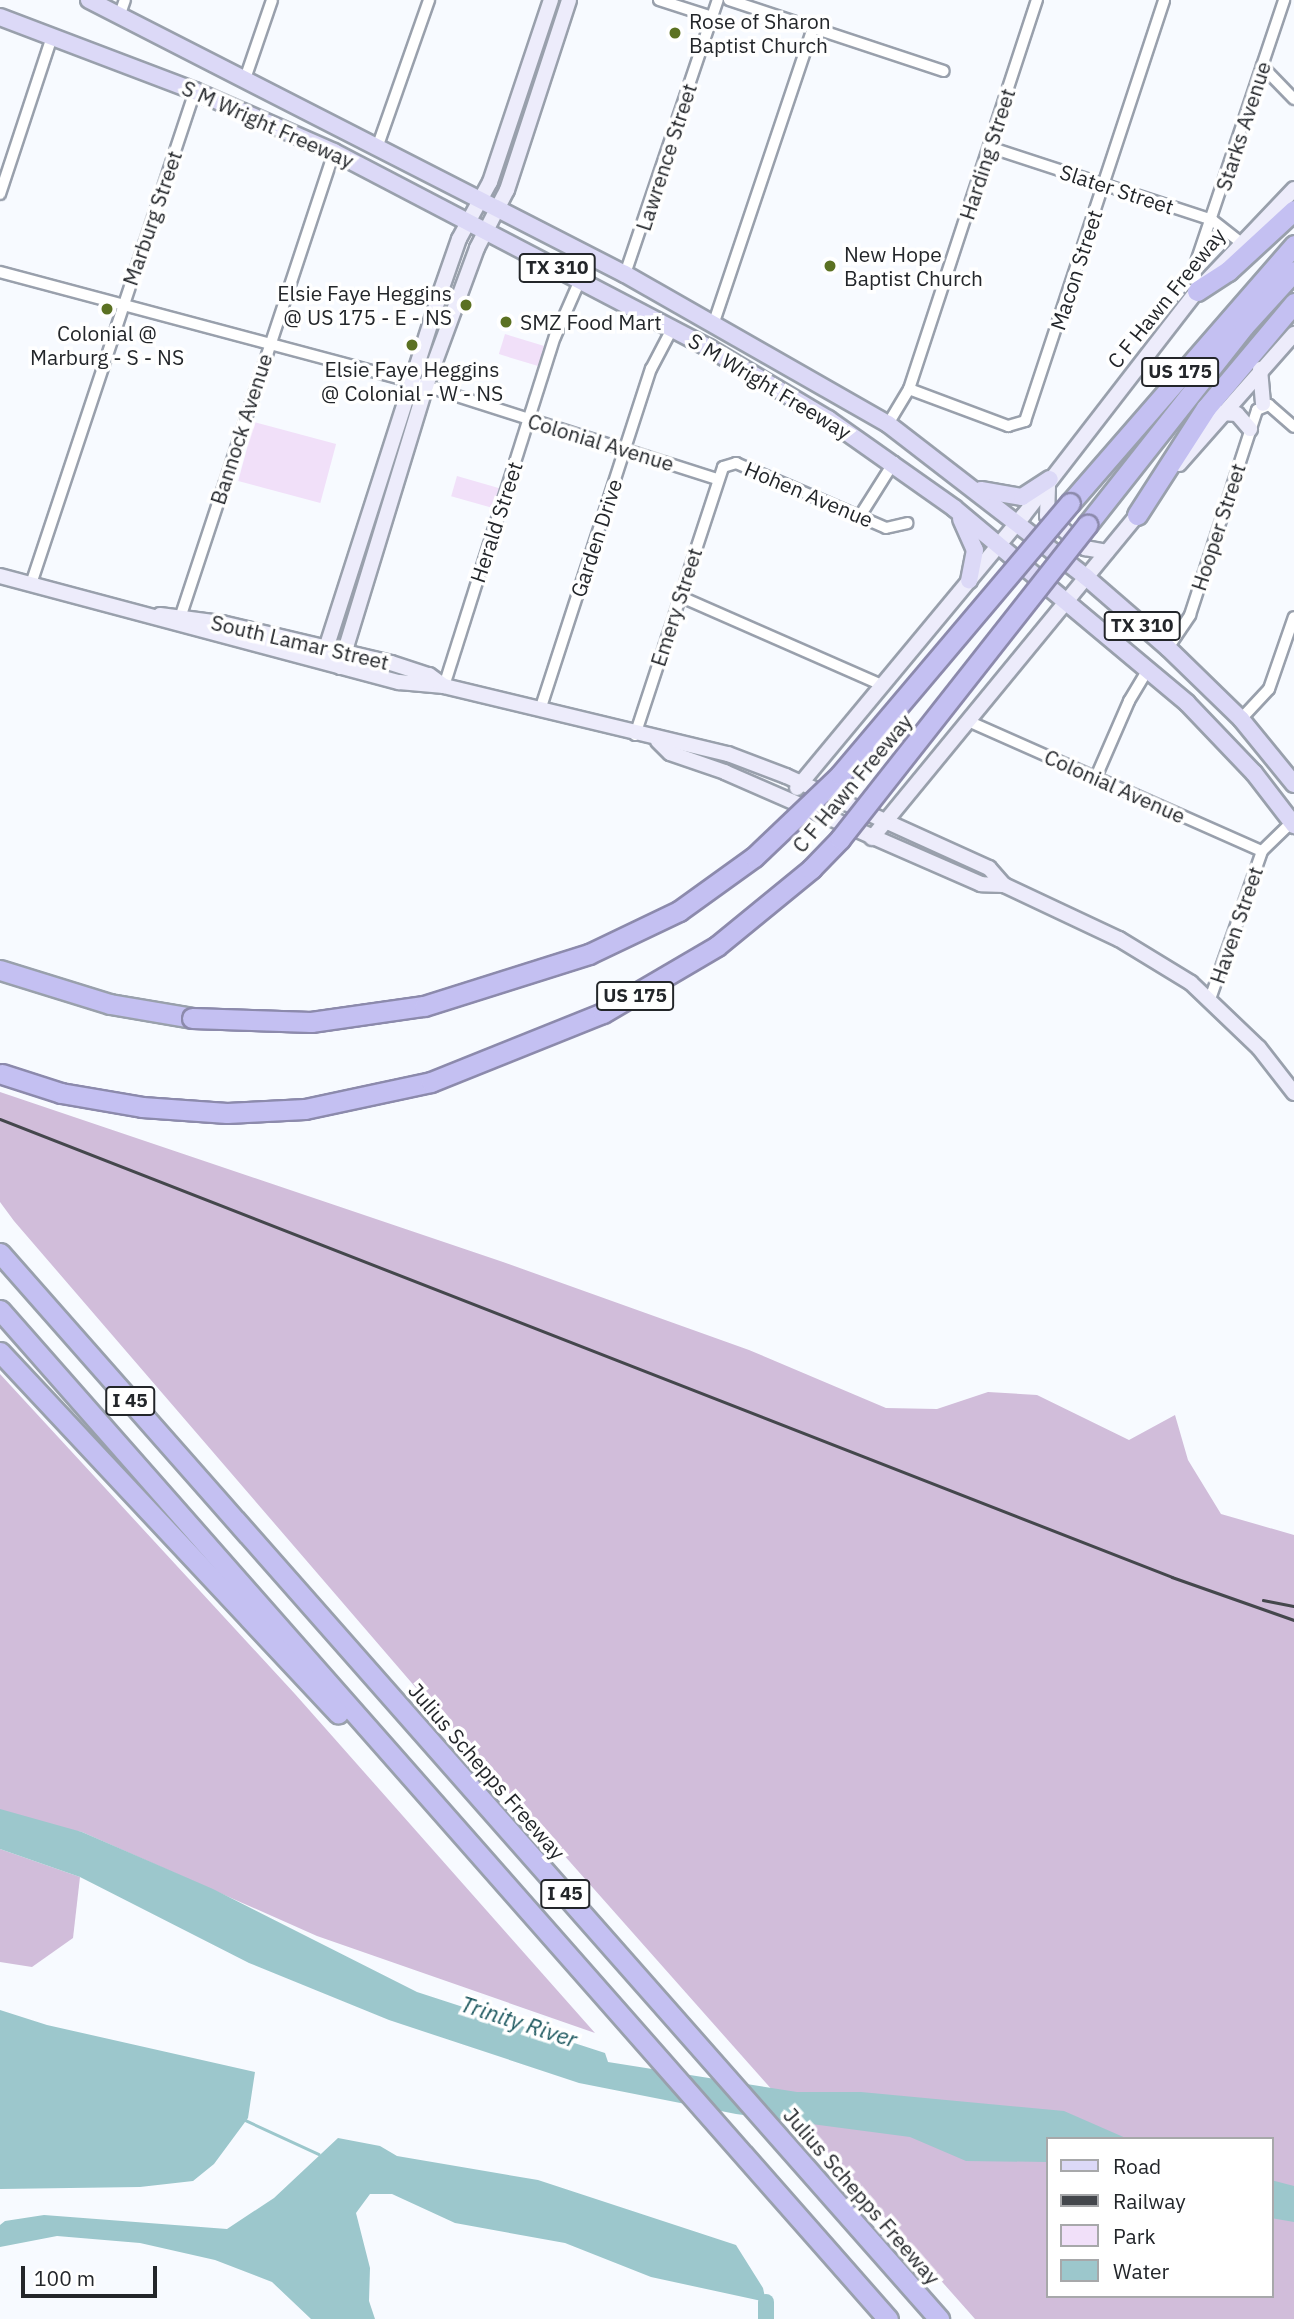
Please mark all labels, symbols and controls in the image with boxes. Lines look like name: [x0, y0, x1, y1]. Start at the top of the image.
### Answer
place label: Rose of Sharon Baptist Church: [689, 8, 831, 58]
marker: Rose of Sharon Baptist Church: [667, 25, 683, 41]
street label: Starks Avenue: [1210, 58, 1276, 194]
street label: S M Wright Freeway: [178, 75, 358, 173]
street label: Lawrence Street: [630, 80, 702, 234]
street label: Harding Street: [954, 85, 1020, 223]
street label: Marburg Street: [117, 147, 187, 289]
street label: Slater Street: [1057, 159, 1177, 219]
street label: Macon Street: [1045, 207, 1107, 333]
street label: C F Hawn Freeway: [1102, 223, 1230, 373]
place label: New Hope Baptist Church: [844, 241, 983, 291]
road number: TX 310: [518, 252, 596, 284]
marker: New Hope Baptist Church: [822, 258, 838, 274]
place label: Elsie Faye Heggins @ US 175 - E - NS: [277, 280, 452, 330]
marker: Elsie Faye Heggins @ US 175 - E - NS: [458, 297, 474, 313]
marker: Colonial @ Marburg - S - NS: [99, 301, 115, 317]
place label: SMZ Food Mart: [520, 309, 662, 335]
marker: SMZ Food Mart: [498, 314, 514, 330]
place label: Colonial @ Marburg - S - NS: [30, 320, 184, 370]
street label: S M Wright Freeway: [684, 327, 856, 445]
marker: Elsie Faye Heggins @ Colonial - W - NS: [404, 337, 420, 353]
street label: Bannock Avenue: [205, 350, 277, 508]
place label: Elsie Faye Heggins @ Colonial - W - NS: [321, 356, 503, 406]
road number: US 175: [1140, 356, 1220, 388]
street label: Colonial Avenue: [525, 408, 677, 476]
street label: Hohen Avenue: [741, 456, 877, 532]
street label: Herald Street: [465, 458, 527, 586]
street label: Hooper Street: [1186, 460, 1250, 594]
street label: Garden Drive: [565, 476, 627, 600]
street label: Emery Street: [645, 545, 707, 669]
street label: South Lamar Street: [209, 609, 391, 675]
road number: TX 310: [1104, 610, 1180, 642]
street label: C F Hawn Freeway: [787, 709, 917, 857]
street label: Colonial Avenue: [1041, 744, 1189, 828]
street label: Haven Street: [1204, 863, 1268, 987]
road number: US 175: [595, 980, 675, 1012]
road number: I 45: [104, 1386, 156, 1416]
street label: Julius Schepps Freeway: [403, 1677, 571, 1865]
road number: I 45: [539, 1878, 591, 1910]
water label: Trinity River: [457, 1989, 581, 2053]
street label: Julius Schepps Freeway: [778, 2102, 946, 2290]
legend: [1046, 2137, 1273, 2298]
text: Road: [1113, 2152, 1161, 2180]
text: Railway: [1113, 2187, 1186, 2215]
text: Park: [1113, 2222, 1156, 2250]
scale bar: [24, 2252, 161, 2296]
text: Water: [1113, 2257, 1169, 2285]
text: 100 m: [34, 2264, 95, 2292]

